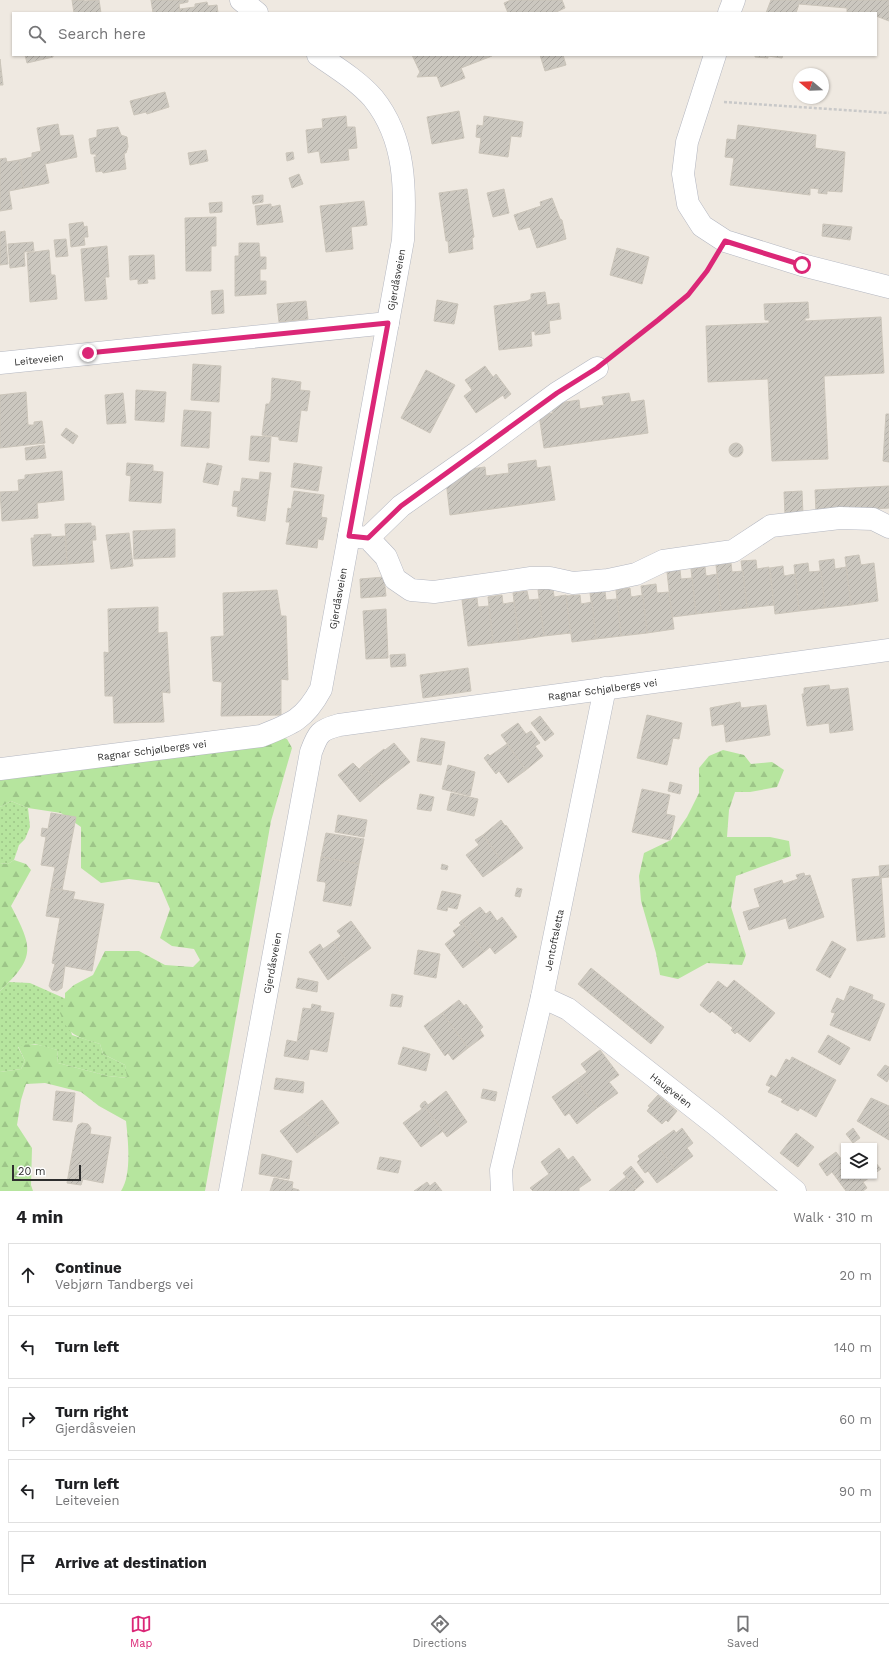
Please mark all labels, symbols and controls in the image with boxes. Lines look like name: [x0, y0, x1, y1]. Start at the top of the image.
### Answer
search box: [12, 12, 877, 56]
icon: search: [26, 23, 48, 45]
text: Search here: [58, 25, 146, 43]
north arrow: [793, 68, 829, 104]
street label: Gjerdåsveien: [385, 248, 407, 311]
route start: [793, 256, 811, 274]
route end: [79, 344, 97, 362]
street label: Leiteveien: [14, 351, 64, 368]
street label: Gjerdåsveien: [327, 567, 349, 630]
street label: Ragnar Schjølbergs vei: [547, 677, 658, 702]
street label: Ragnar Schjølbergs vei: [97, 738, 207, 763]
street label: Jentoftsletta: [542, 908, 566, 972]
street label: Gjerdåsveien: [262, 931, 284, 995]
street label: Haugveien: [648, 1071, 694, 1110]
map controls: [841, 1143, 877, 1179]
button: layers: [841, 1143, 877, 1179]
scale bar: [12, 1163, 81, 1182]
text: 20 m: [18, 1165, 46, 1178]
text: 4 min: [16, 1207, 63, 1227]
text: Walk · 310 m: [793, 1210, 873, 1225]
text: Continue: [55, 1259, 122, 1277]
icon: ahead: [17, 1264, 39, 1286]
text: 20 m: [840, 1268, 872, 1283]
text: Vebjørn Tandbergs vei: [55, 1277, 194, 1292]
icon: left: [17, 1336, 39, 1358]
text: Turn left: [55, 1338, 119, 1356]
text: 140 m: [834, 1340, 872, 1355]
text: Turn right: [55, 1403, 128, 1421]
icon: right: [17, 1408, 39, 1430]
text: 60 m: [839, 1412, 872, 1427]
text: Gjerdåsveien: [55, 1421, 136, 1436]
text: Turn left: [55, 1475, 119, 1493]
icon: left: [17, 1480, 39, 1502]
text: 90 m: [839, 1484, 872, 1499]
text: Leiteveien: [55, 1493, 120, 1508]
icon: arrive: [17, 1552, 39, 1574]
text: Arrive at destination: [55, 1554, 207, 1572]
tab: Map: [130, 1613, 152, 1650]
tab: Directions: [413, 1613, 467, 1650]
tab: Saved: [727, 1613, 759, 1650]

